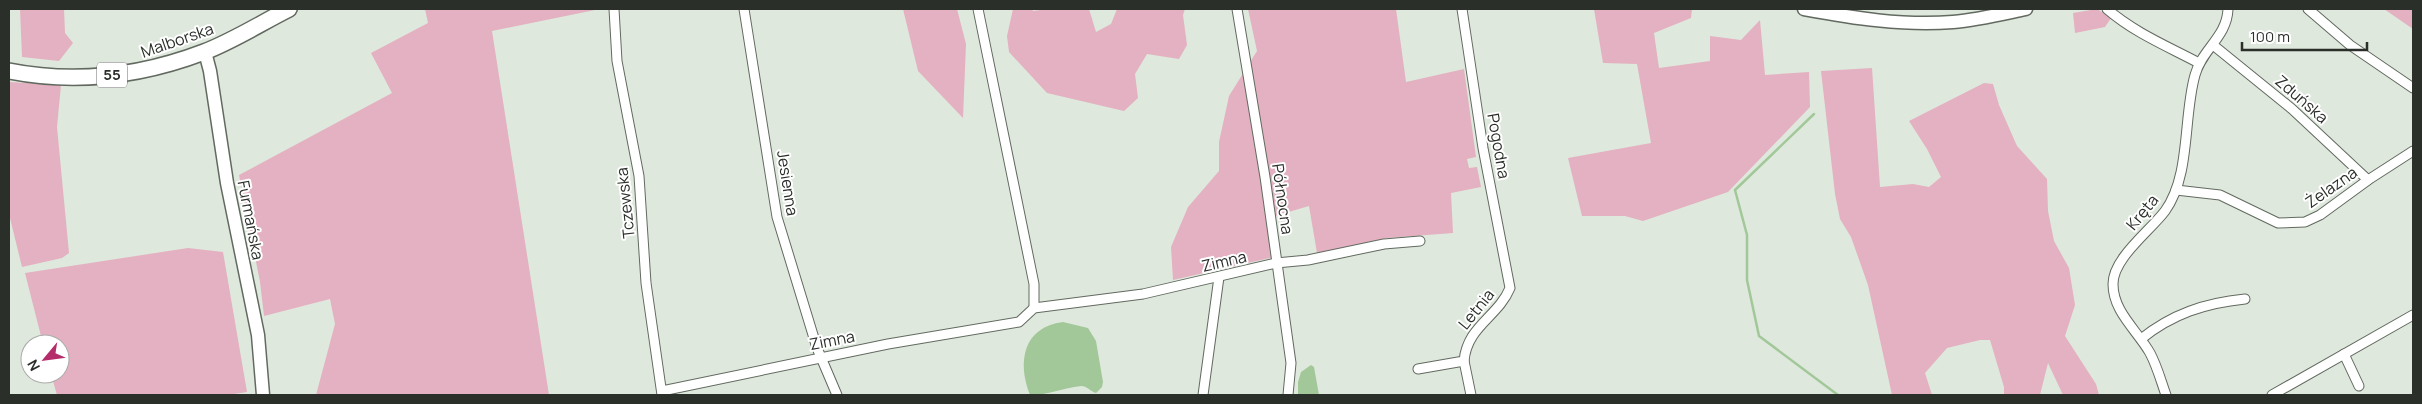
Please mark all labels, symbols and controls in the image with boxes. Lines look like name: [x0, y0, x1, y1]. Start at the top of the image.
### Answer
street label: Malborska: [138, 17, 216, 63]
scale bar: [2242, 20, 2367, 52]
text: 100 m: [2250, 26, 2290, 47]
road number: 55: [97, 62, 127, 88]
street label: Zduńska: [2271, 70, 2333, 128]
street label: Pogodna: [1482, 112, 1516, 180]
street label: Jesienna: [772, 149, 804, 217]
street label: Żelazna: [2301, 161, 2361, 213]
street label: Północna: [1267, 162, 1299, 236]
street label: Tczewska: [610, 166, 640, 240]
street label: Furmańska: [233, 178, 269, 262]
street label: Kręta: [2121, 190, 2163, 234]
street label: Zimna: [1199, 245, 1249, 277]
street label: Letnia: [1453, 284, 1499, 334]
street label: Zimna: [808, 325, 856, 355]
north arrow: [20, 334, 70, 384]
text: N: [22, 357, 44, 375]

